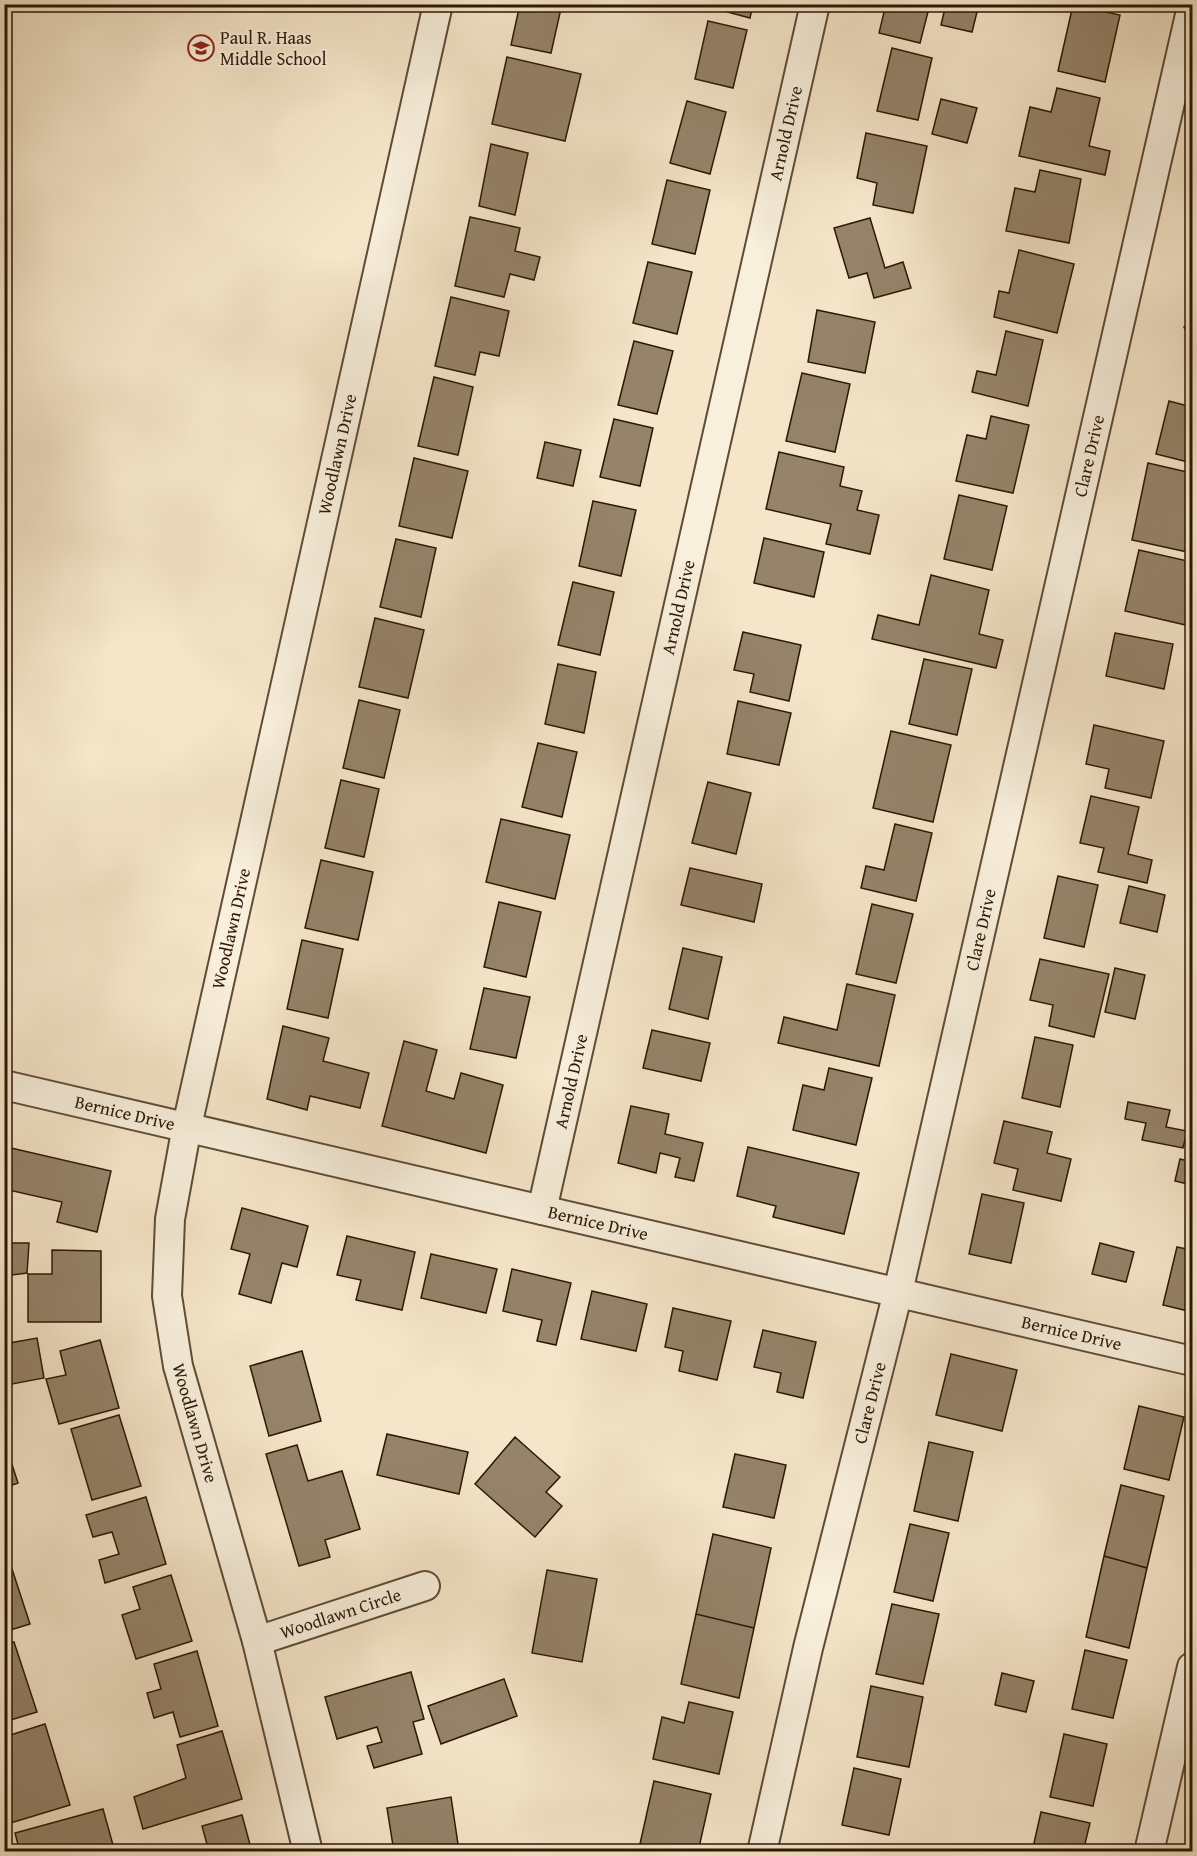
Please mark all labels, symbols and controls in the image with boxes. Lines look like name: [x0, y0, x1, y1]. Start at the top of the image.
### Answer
place label: Paul R. Haas Middle School: [220, 24, 327, 72]
school or university icon: Paul R. Haas Middle School: [186, 33, 216, 63]
street label: Arnold Drive: [761, 83, 809, 183]
street label: Woodlawn Drive: [310, 391, 363, 517]
street label: Clare Drive: [1066, 412, 1111, 499]
street label: Arnold Drive: [654, 557, 702, 657]
street label: Woodlawn Drive: [204, 865, 257, 991]
street label: Clare Drive: [958, 886, 1003, 973]
street label: Arnold Drive: [547, 1031, 594, 1131]
street label: Bernice Drive: [72, 1088, 178, 1137]
street label: Bernice Drive: [546, 1198, 651, 1247]
street label: Bernice Drive: [1019, 1308, 1124, 1357]
street label: Clare Drive: [846, 1359, 893, 1446]
street label: Woodlawn Drive: [166, 1360, 225, 1486]
street label: Woodlawn Circle: [276, 1581, 405, 1646]

